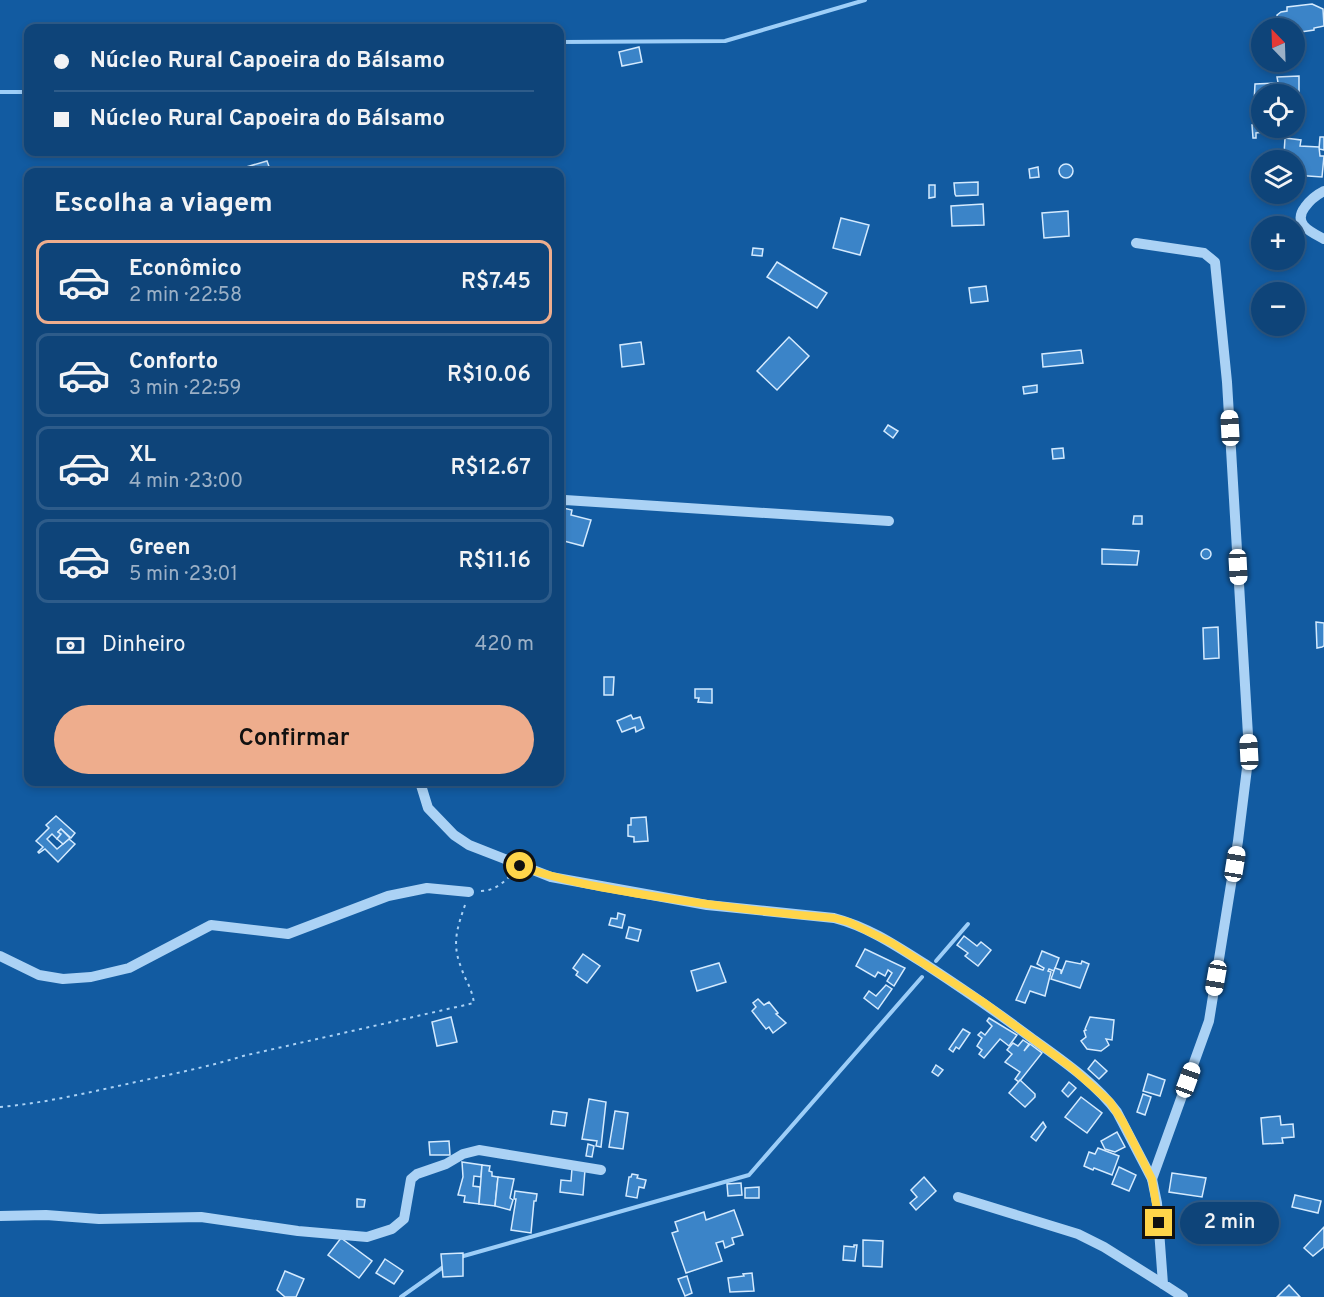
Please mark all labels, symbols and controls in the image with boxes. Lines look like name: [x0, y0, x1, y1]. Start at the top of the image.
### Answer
north arrow: [1251, 18, 1305, 72]
map controls: [1251, 18, 1305, 336]
text: Núcleo Rural Capoeira do Bálsamo: [90, 48, 445, 75]
button: locate: [1251, 84, 1305, 138]
text: Núcleo Rural Capoeira do Bálsamo: [90, 106, 445, 133]
button: layers: [1251, 150, 1305, 204]
text: Escolha a viagem: [54, 187, 273, 221]
button: +: [1251, 216, 1305, 270]
icon: car: [57, 255, 111, 309]
text: Econômico: [129, 256, 242, 283]
text: R$7.45: [461, 269, 531, 296]
button: −: [1251, 282, 1305, 336]
text: 2 min · 22:58: [129, 283, 242, 309]
icon: car: [57, 348, 111, 402]
text: Conforto: [129, 349, 218, 376]
text: R$10.06: [447, 362, 531, 389]
text: 3 min · 22:59: [129, 376, 242, 402]
car: [1220, 410, 1240, 446]
icon: car: [57, 441, 111, 495]
text: XL: [129, 442, 156, 469]
text: R$12.67: [451, 455, 531, 482]
text: 4 min · 23:00: [129, 469, 243, 495]
icon: car: [57, 534, 111, 588]
text: Green: [129, 535, 191, 562]
text: R$11.16: [458, 548, 531, 575]
car: [1228, 549, 1248, 585]
text: 5 min · 23:01: [129, 562, 238, 588]
icon: cash: [54, 629, 87, 662]
text: Dinheiro: [102, 632, 185, 659]
text: 420 m: [475, 632, 534, 658]
button: Confirmar: [54, 705, 534, 774]
car: [1239, 734, 1259, 770]
car: [1223, 845, 1247, 883]
route start: [506, 852, 533, 879]
car: [1204, 959, 1228, 997]
car: [1173, 1060, 1203, 1100]
callout: 2 min: [1180, 1202, 1279, 1244]
route end: [1145, 1209, 1172, 1236]
text: 2 min: [1204, 1210, 1255, 1236]

